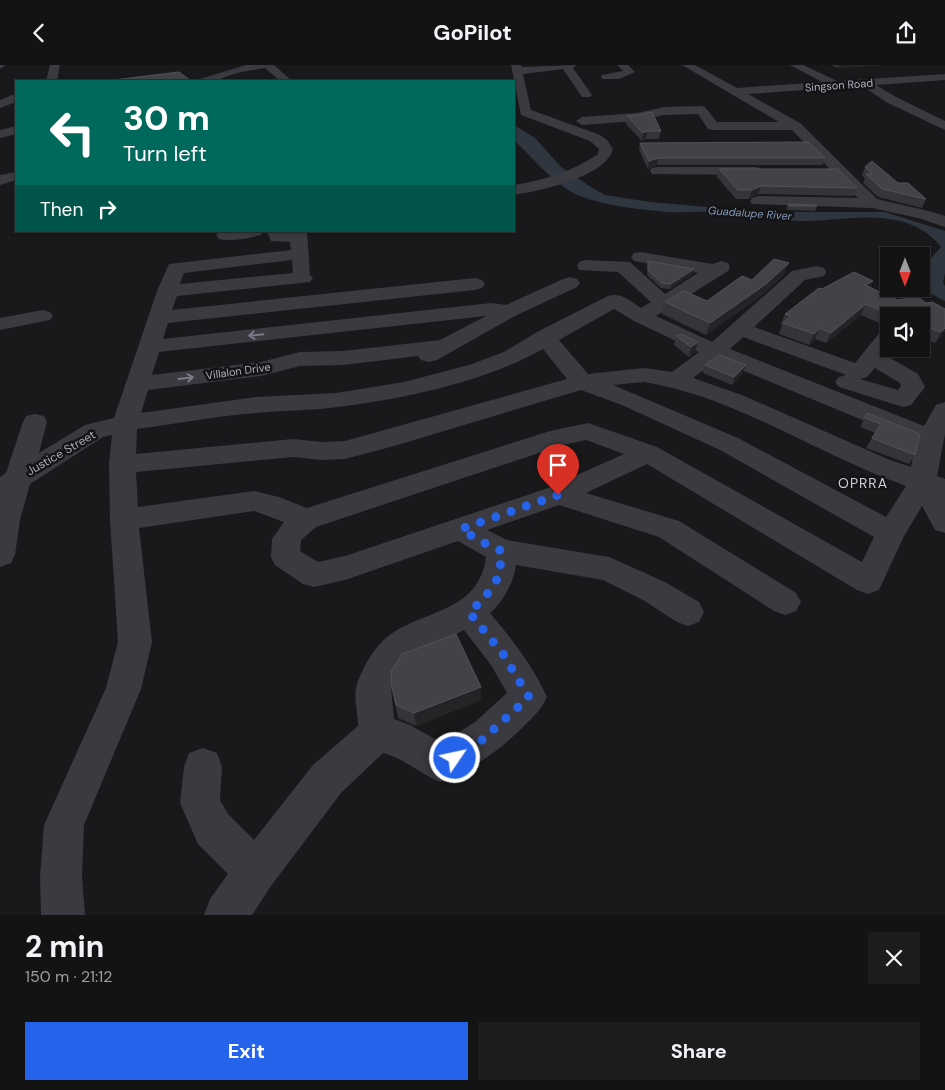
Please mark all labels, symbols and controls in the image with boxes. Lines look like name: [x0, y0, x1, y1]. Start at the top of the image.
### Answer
text: GoPilot: [433, 18, 512, 47]
icon: back: [25, 19, 53, 47]
icon: share: [892, 19, 920, 47]
street label: Singson Road: [804, 76, 874, 94]
text: 30 m: [123, 95, 210, 141]
icon: left: [40, 100, 105, 165]
text: Turn left: [123, 139, 207, 168]
icon: right: [93, 195, 121, 223]
text: Then: [40, 197, 83, 222]
water label: Guadalupe River: [708, 203, 793, 223]
north arrow: [880, 247, 930, 297]
map controls: [880, 247, 930, 357]
button: sound: [880, 307, 930, 357]
one-way arrow: [248, 330, 264, 340]
street label: Villalon Drive: [205, 360, 271, 382]
one-way arrow: [177, 373, 193, 383]
street label: Justice Street: [24, 427, 99, 479]
pin: [537, 444, 579, 495]
icon: arrive: [544, 451, 572, 479]
district label: OPRRA: [838, 474, 888, 492]
position arrow: [428, 731, 480, 783]
text: 2 min: [25, 927, 104, 966]
button: close: [868, 932, 920, 984]
text: 150 m · 21:12: [25, 966, 113, 987]
button: Exit: [25, 1022, 468, 1080]
button: Share: [478, 1022, 920, 1080]

